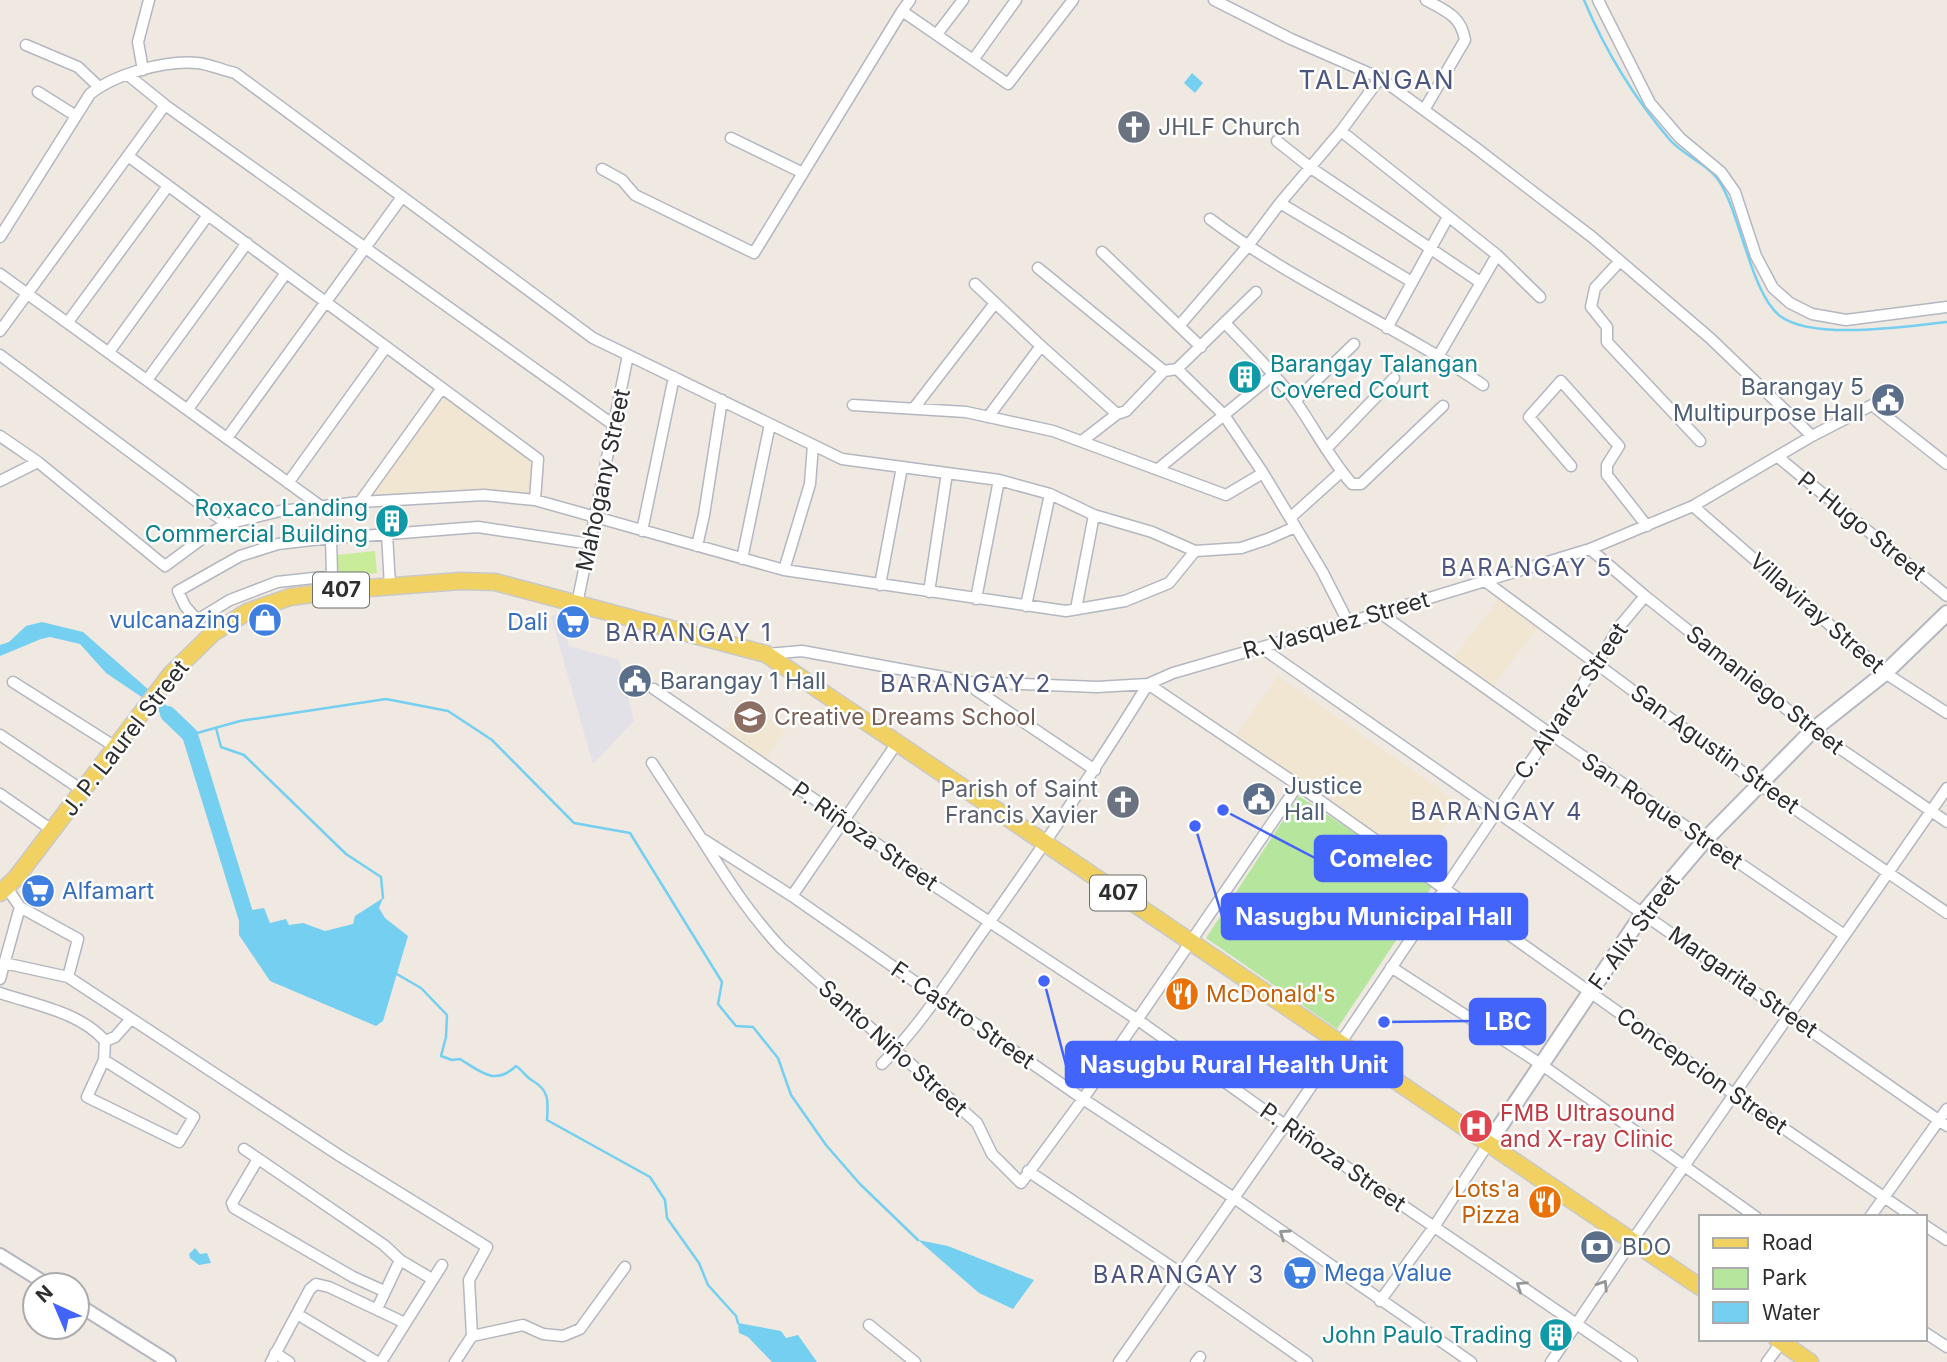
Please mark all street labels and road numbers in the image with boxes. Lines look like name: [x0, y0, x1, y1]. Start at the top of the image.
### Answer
street label: Mahogany Street: [570, 386, 636, 574]
street label: P. Hugo Street: [1792, 466, 1932, 587]
street label: Villaviray Street: [1744, 547, 1890, 679]
road number: 407: [313, 572, 369, 608]
street label: R. Vasquez Street: [1240, 585, 1433, 665]
street label: C. Alvarez Street: [1508, 617, 1634, 785]
street label: Samaniego Street: [1681, 620, 1850, 761]
street label: J. P. Laurel Street: [55, 654, 195, 822]
street label: San Agustin Street: [1625, 678, 1805, 820]
street label: San Roque Street: [1576, 747, 1748, 876]
street label: P. Riñoza Street: [787, 775, 944, 897]
street label: F. Alix Street: [1582, 868, 1686, 996]
road number: 407: [1090, 876, 1146, 910]
street label: Margarita Street: [1663, 920, 1823, 1044]
street label: F. Castro Street: [886, 955, 1041, 1075]
street label: Santo Niño Street: [813, 974, 973, 1122]
street label: Concepcion Street: [1611, 1002, 1793, 1141]
street label: P. Riñoza Street: [1255, 1096, 1412, 1218]

